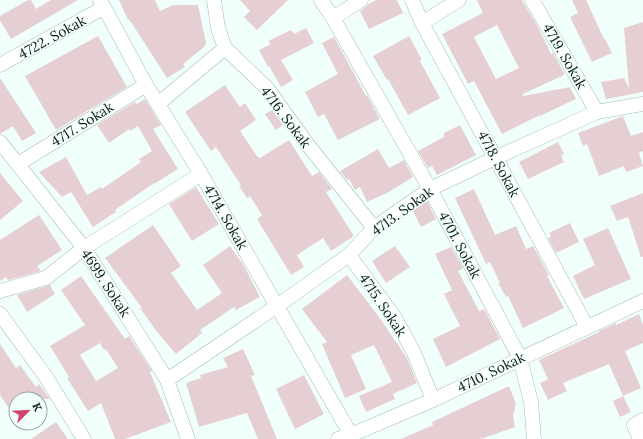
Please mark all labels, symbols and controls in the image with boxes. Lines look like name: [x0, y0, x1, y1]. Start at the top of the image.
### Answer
street label: 4722. Sokak: [15, 11, 89, 63]
street label: 4719. Sokak: [539, 20, 591, 92]
street label: 4716. Sokak: [257, 83, 315, 152]
street label: 4717. Sokak: [47, 97, 117, 150]
street label: 4718. Sokak: [474, 128, 524, 201]
street label: 4714. Sokak: [200, 181, 252, 253]
street label: 4713. Sokak: [367, 182, 437, 240]
street label: 4701. Sokak: [435, 208, 485, 282]
street label: 4699. Sokak: [77, 246, 135, 321]
street label: 4715. Sokak: [355, 270, 411, 340]
street label: 4710. Sokak: [454, 348, 528, 396]
north arrow: [8, 391, 48, 431]
text: K: [29, 401, 45, 414]

